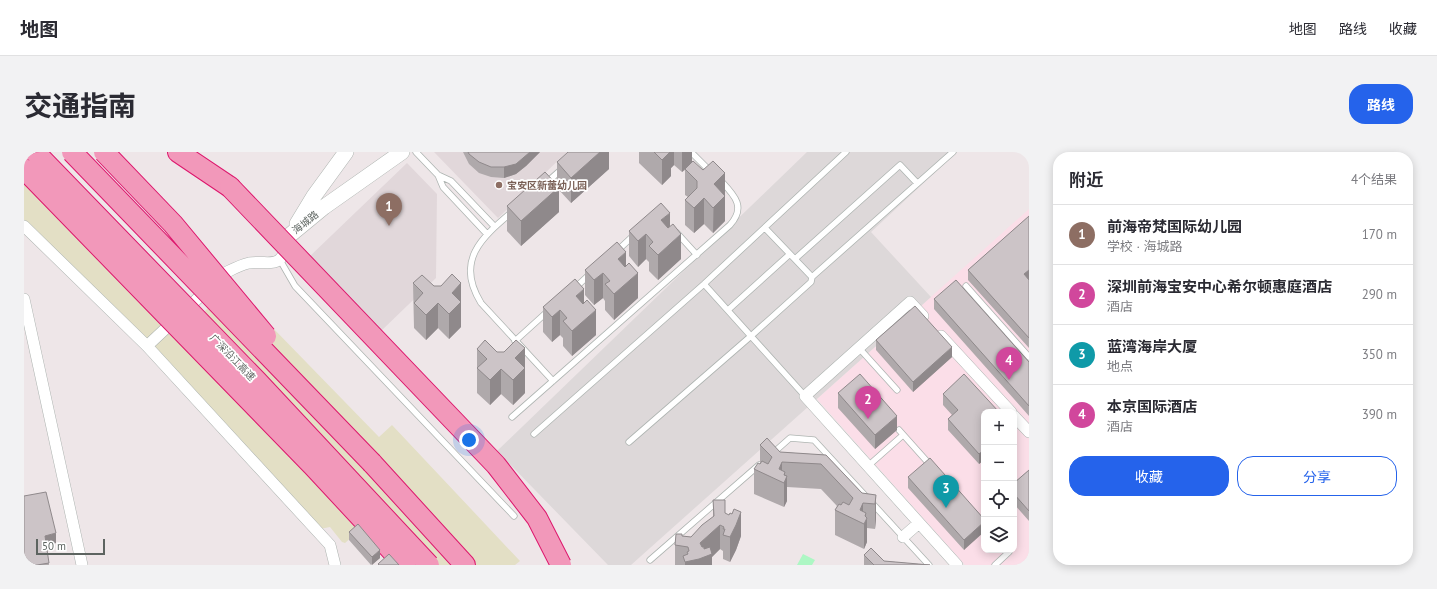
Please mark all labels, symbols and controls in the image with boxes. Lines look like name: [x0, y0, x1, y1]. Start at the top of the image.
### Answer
text: 地图: [20, 17, 58, 41]
text: 地图: [1289, 20, 1317, 38]
text: 路线: [1339, 20, 1367, 38]
text: 收藏: [1389, 20, 1417, 38]
button: 路线: [1349, 84, 1413, 124]
text: 交通指南: [24, 87, 136, 124]
text: 附近: [1069, 169, 1103, 191]
text: 4个结果: [1351, 171, 1397, 188]
place label: 宝安区新蕾幼儿园: [507, 179, 587, 192]
marker: 宝安区新蕾幼儿园: [494, 180, 504, 190]
pin: 1: [376, 193, 402, 226]
street label: 海城路: [290, 208, 321, 237]
text: 前海帝梵国际幼儿园: [1107, 217, 1242, 236]
text: 1: [1078, 226, 1086, 243]
text: 170 m: [1362, 226, 1397, 243]
text: 学校 · 海城路: [1107, 238, 1182, 255]
text: 深圳前海宝安中心希尔顿惠庭酒店: [1107, 277, 1332, 296]
text: 2: [1078, 286, 1086, 303]
text: 290 m: [1362, 286, 1397, 303]
text: 酒店: [1107, 298, 1133, 315]
street label: 广深沿江高速: [207, 331, 258, 383]
text: 蓝湾海岸大厦: [1107, 337, 1197, 356]
text: 3: [1078, 346, 1086, 363]
text: 350 m: [1362, 346, 1397, 363]
pin: 4: [996, 347, 1022, 380]
text: 地点: [1107, 358, 1133, 375]
pin: 2: [855, 386, 881, 419]
text: 本京国际酒店: [1107, 397, 1197, 416]
text: 4: [1078, 406, 1086, 423]
text: 390 m: [1362, 406, 1397, 423]
map controls: [981, 409, 1017, 553]
button: +: [981, 409, 1017, 445]
text: 酒店: [1107, 418, 1133, 435]
your location: [459, 430, 479, 450]
button: −: [981, 445, 1017, 481]
button: 收藏: [1069, 456, 1229, 496]
button: 分享: [1237, 456, 1397, 496]
pin: 3: [933, 475, 959, 508]
button: locate: [981, 481, 1017, 517]
button: layers: [981, 517, 1017, 553]
scale bar: [36, 537, 105, 556]
text: 50 m: [42, 539, 66, 553]

